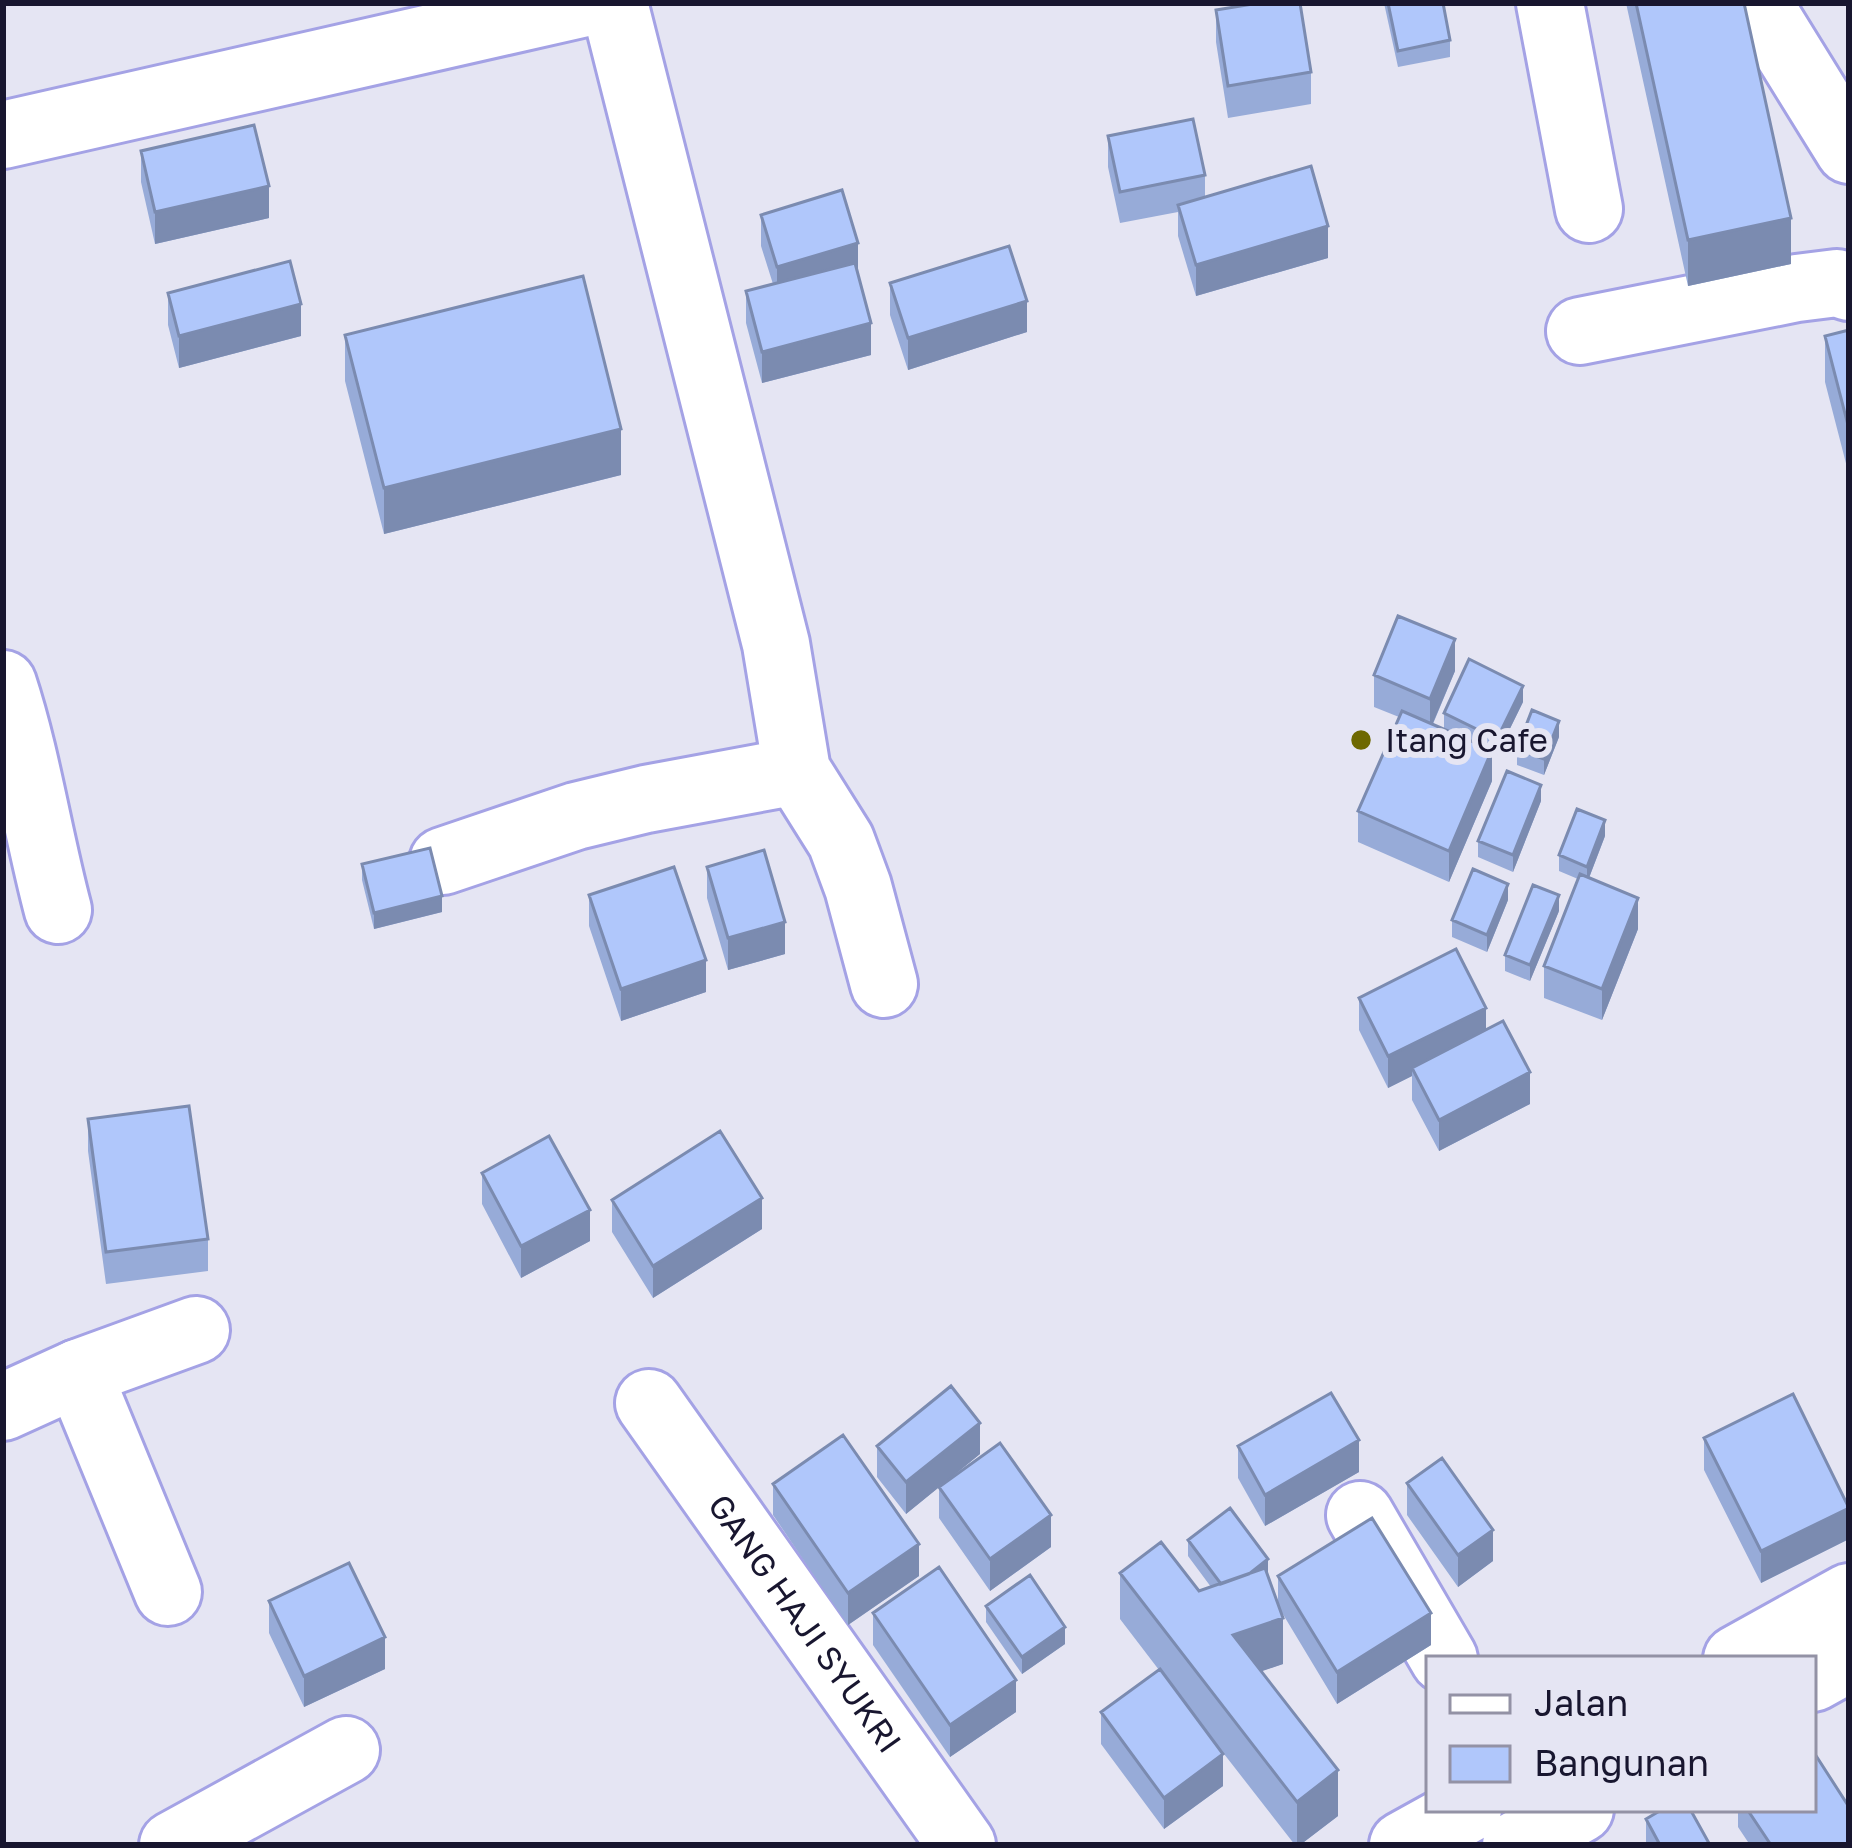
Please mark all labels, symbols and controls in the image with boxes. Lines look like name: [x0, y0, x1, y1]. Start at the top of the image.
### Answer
place label: Itang Cafe: [1385, 720, 1548, 759]
marker: Itang Cafe: [1348, 727, 1374, 753]
street label: GANG HAJI SYUKRI: [701, 1486, 910, 1760]
legend: [1426, 1656, 1816, 1812]
text: Jalan: [1534, 1681, 1628, 1724]
text: Bangunan: [1534, 1741, 1709, 1784]

